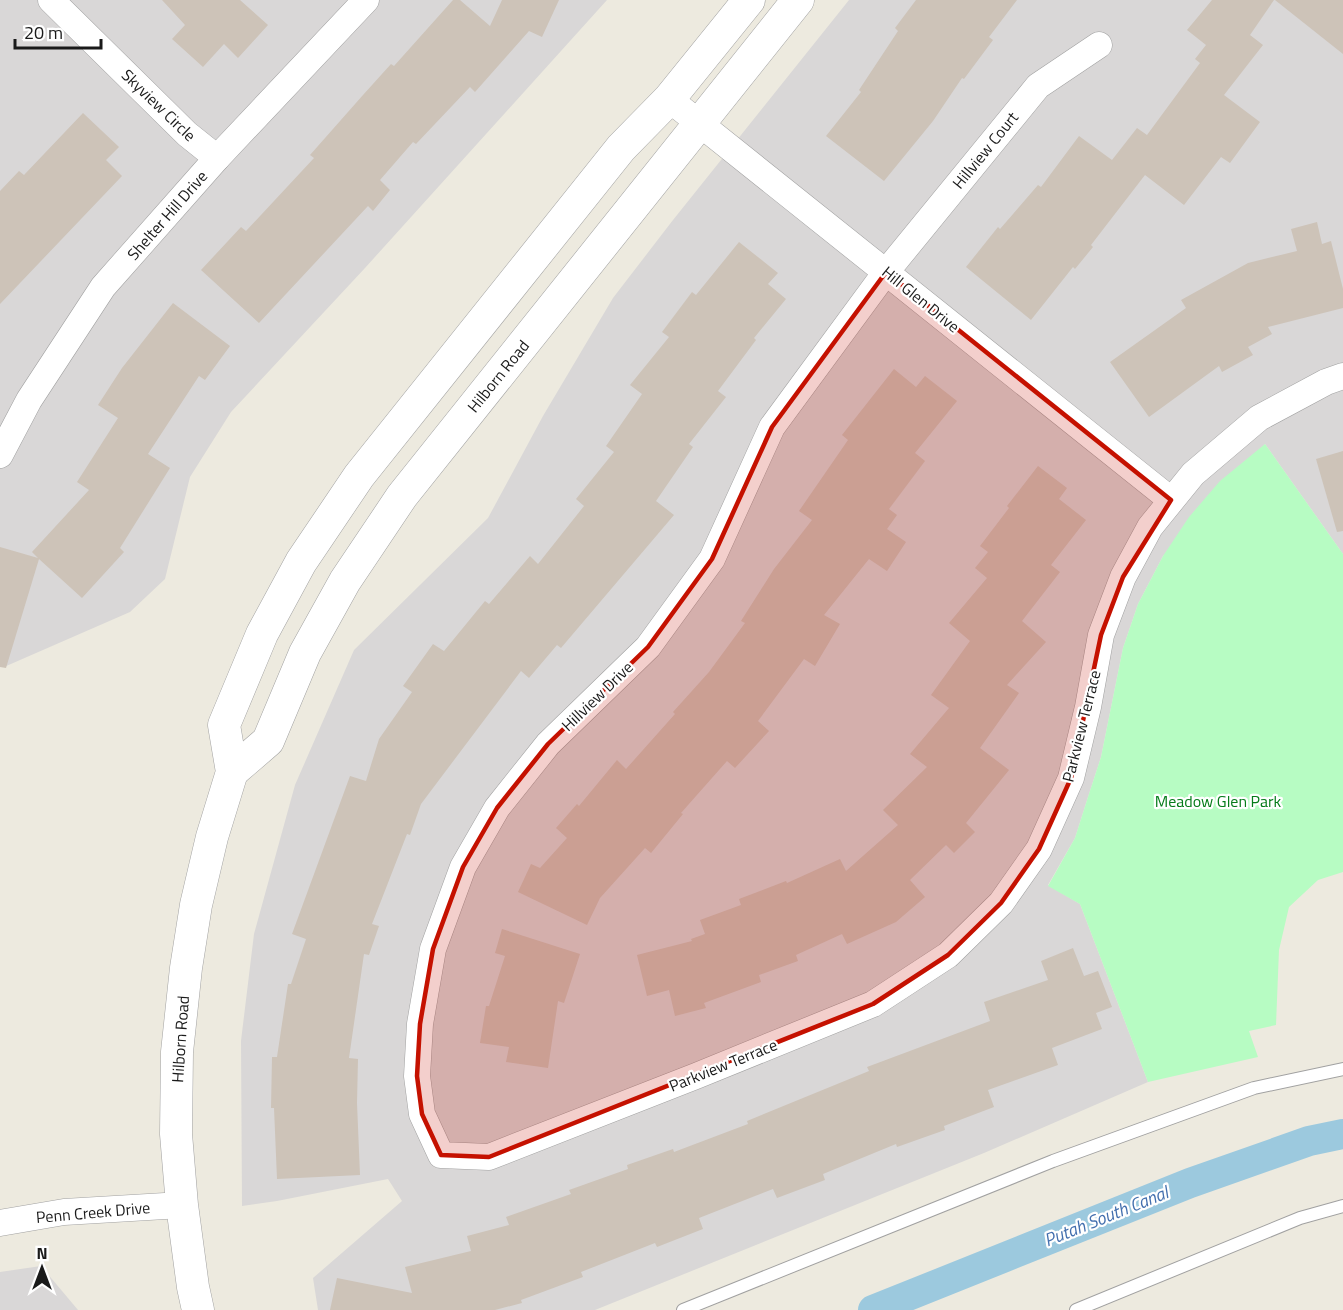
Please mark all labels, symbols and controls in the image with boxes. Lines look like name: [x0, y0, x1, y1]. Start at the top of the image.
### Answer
scale bar: [15, 12, 100, 50]
text: 20 m: [24, 19, 63, 46]
street label: Skyview Circle: [116, 63, 202, 147]
street label: Hillview Court: [946, 106, 1024, 194]
street label: Shelter Hill Drive: [121, 165, 213, 265]
street label: Hill Glen Drive: [877, 260, 965, 338]
street label: Hilborn Road: [461, 335, 535, 417]
street label: Hillview Drive: [556, 656, 638, 736]
street label: Parkview Terrace: [1055, 667, 1107, 785]
park label: Meadow Glen Park: [1155, 789, 1282, 813]
street label: Hilborn Road: [165, 995, 195, 1083]
street label: Parkview Terrace: [665, 1032, 781, 1098]
water label: Putah South Canal: [1040, 1178, 1174, 1253]
street label: Penn Creek Drive: [35, 1195, 151, 1229]
north arrow: [12, 1238, 72, 1298]
text: N: [36, 1241, 48, 1265]

